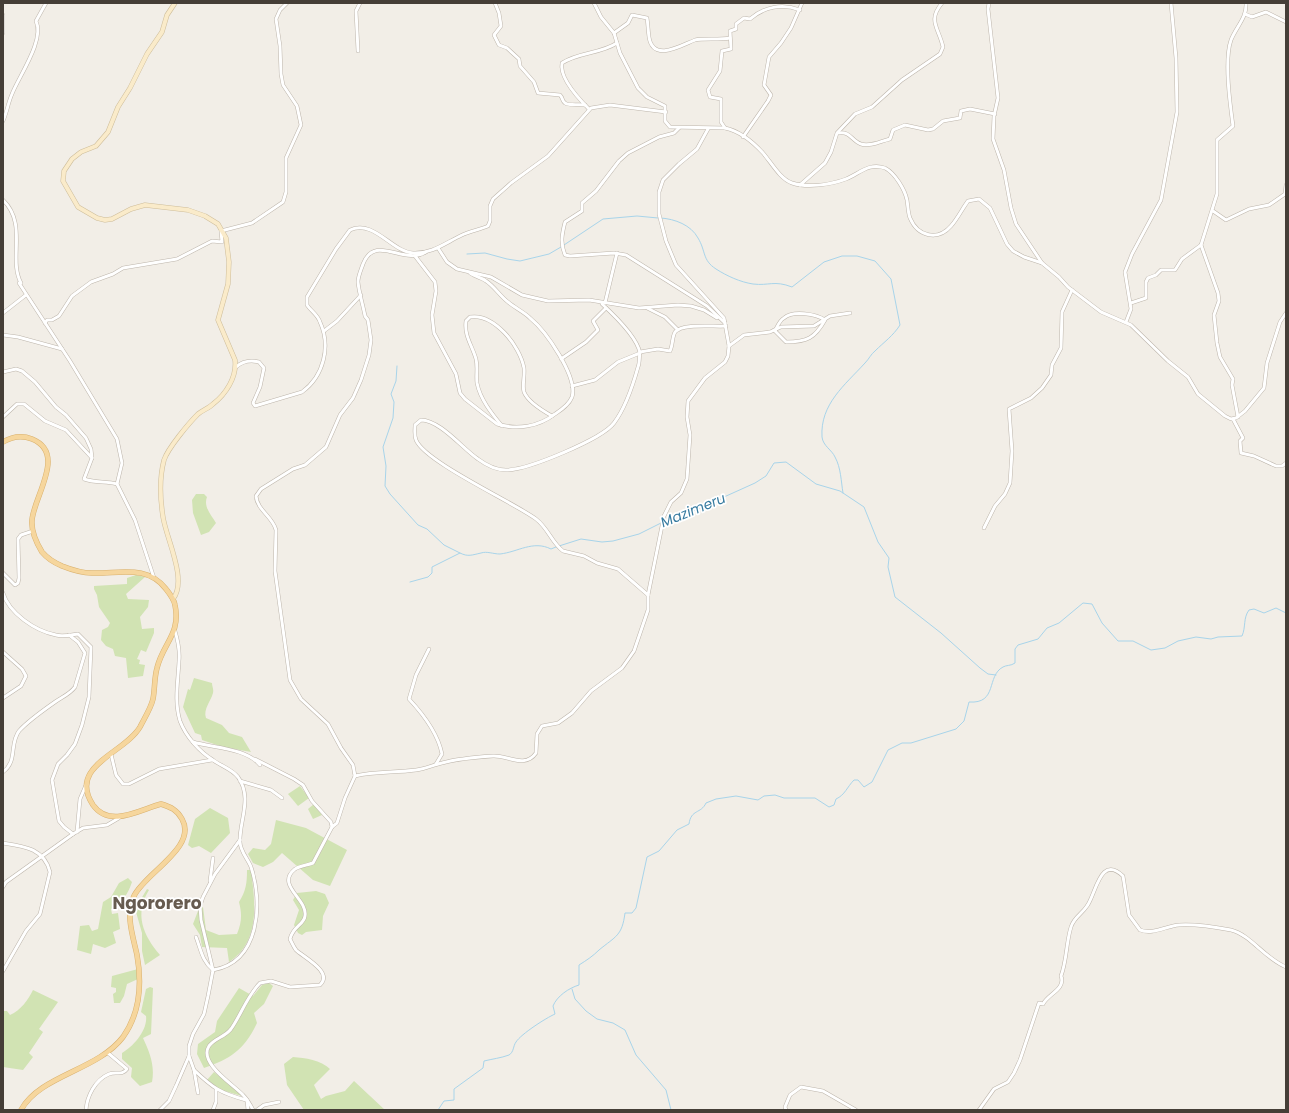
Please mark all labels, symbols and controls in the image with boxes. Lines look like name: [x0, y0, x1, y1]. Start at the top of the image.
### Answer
water label: Mazimeru: [657, 488, 729, 532]
district label: Ngororero: [112, 891, 202, 915]

